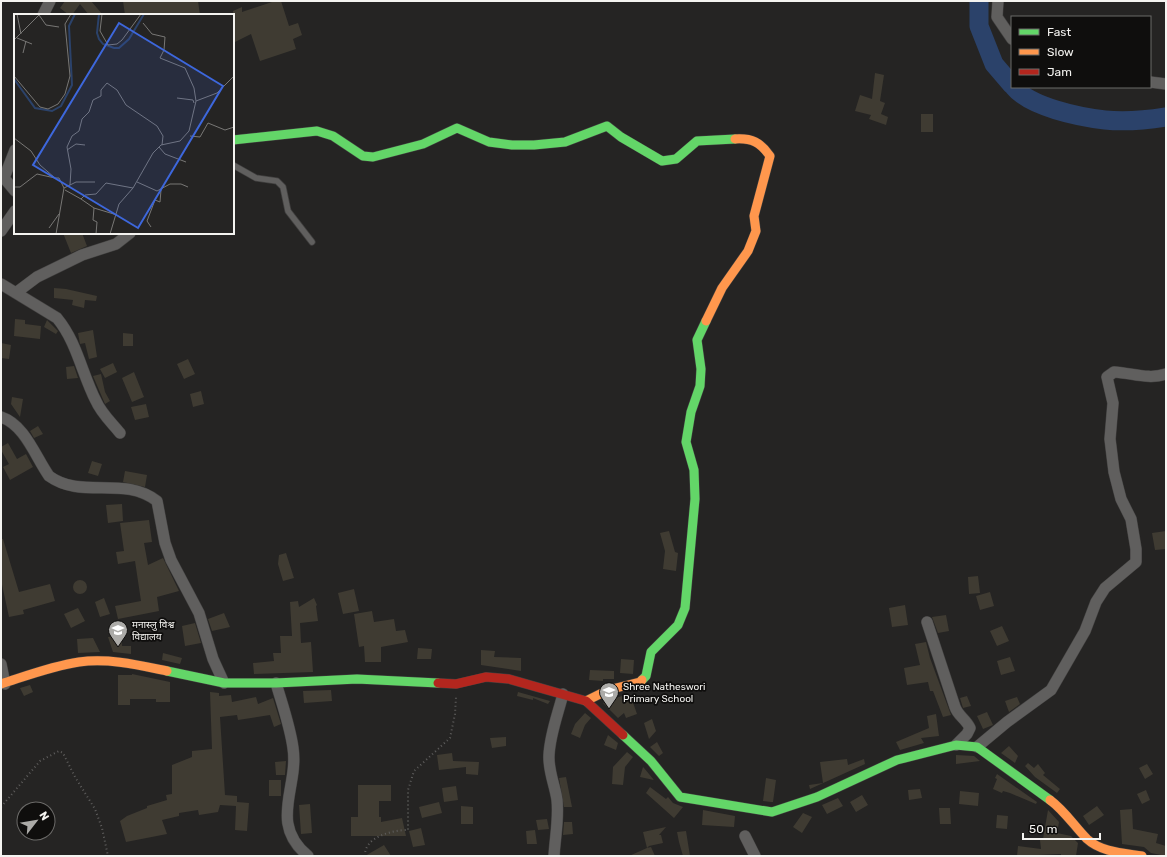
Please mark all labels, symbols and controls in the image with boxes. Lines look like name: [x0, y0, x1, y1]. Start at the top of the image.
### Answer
inset map: [14, 14, 234, 234]
legend: [1011, 16, 1151, 88]
text: Fast: [1047, 25, 1071, 39]
text: Slow: [1047, 45, 1074, 59]
text: Jam: [1047, 65, 1072, 79]
school or university icon: मनास्लु विश्व विद्यालय: [107, 619, 129, 647]
place label: मनास्लु विश्व विद्यालय: [132, 619, 175, 643]
school or university icon: Shree Natheswori Primary School: [598, 681, 620, 709]
place label: Shree Natheswori Primary School: [623, 681, 706, 705]
north arrow: [16, 801, 56, 841]
text: N: [37, 809, 52, 823]
scale bar: [1023, 815, 1100, 841]
text: 50 m: [1029, 822, 1057, 836]

